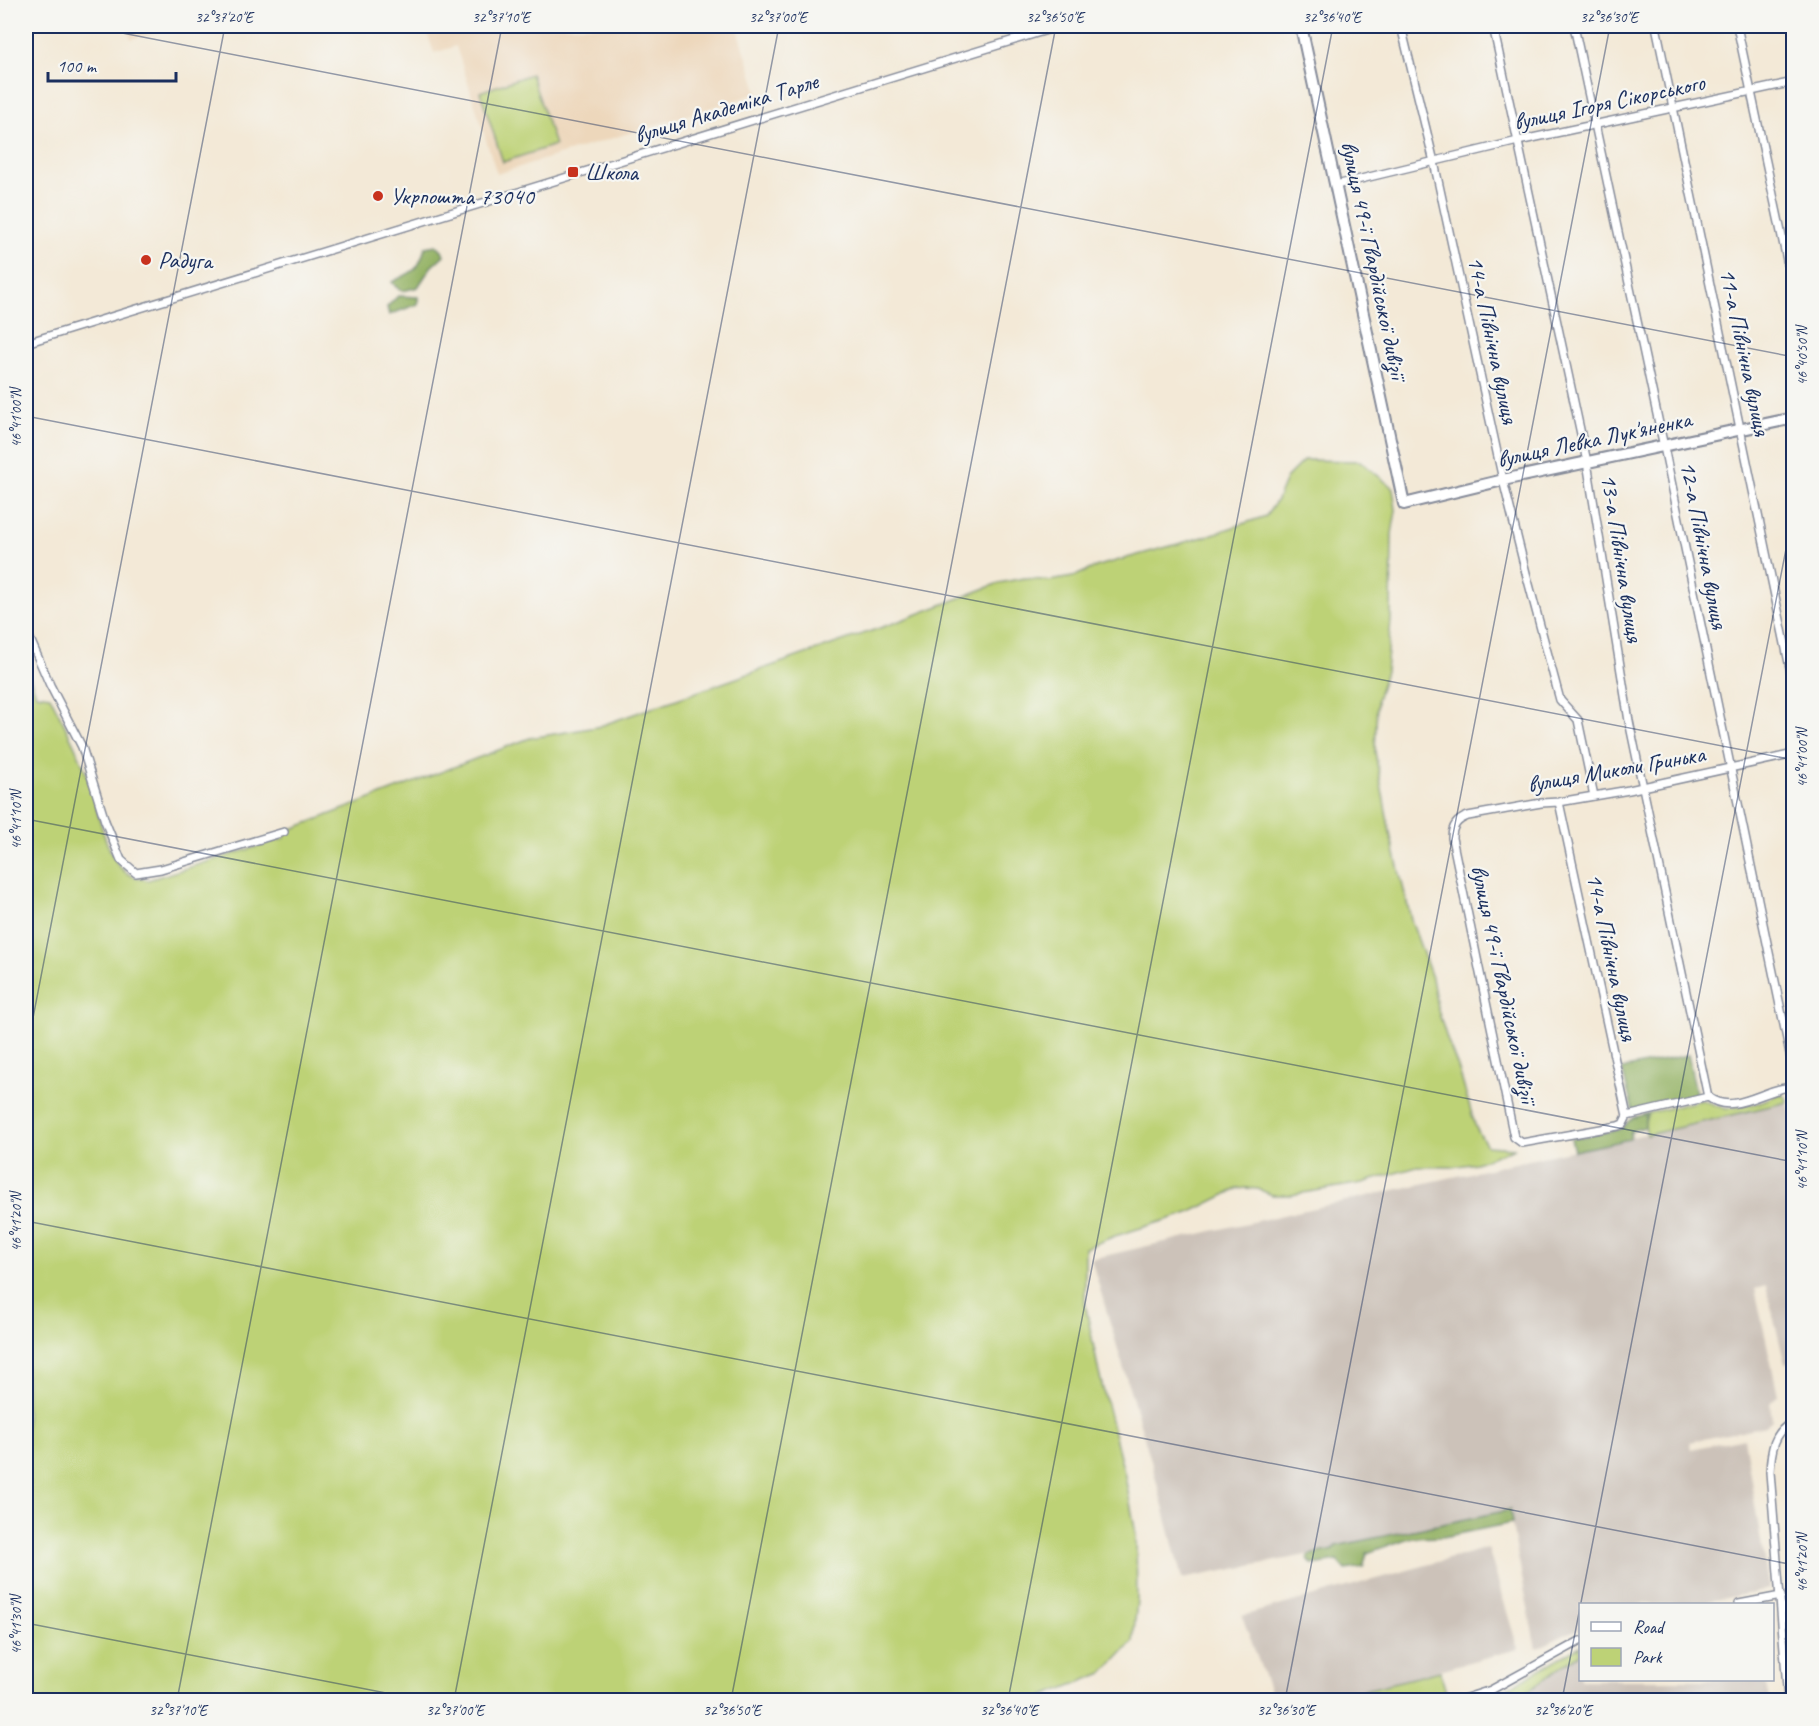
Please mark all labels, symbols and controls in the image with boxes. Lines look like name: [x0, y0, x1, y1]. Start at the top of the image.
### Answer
text: 32°37'20"E: [195, 8, 255, 27]
text: 32°37'10"E: [472, 8, 532, 27]
text: 32°37'00"E: [749, 8, 809, 27]
text: 32°36'50"E: [1026, 8, 1086, 27]
text: 32°36'40"E: [1303, 8, 1363, 27]
text: 32°36'30"E: [1580, 8, 1640, 27]
scale bar: [48, 45, 176, 83]
text: 100 m: [57, 55, 98, 77]
street label: вулиця Академіка Тарле: [630, 65, 824, 150]
street label: вулиця Ігоря Сікорського: [1511, 67, 1709, 137]
street label: вулиця 49-ї Гвардійської дивізії: [1333, 138, 1415, 386]
place label: Школа: [585, 157, 639, 187]
marker: Школа: [566, 165, 580, 179]
place label: Укрпошта 73040: [390, 181, 536, 211]
marker: Укрпошта 73040: [371, 189, 385, 203]
place label: Радуга: [158, 245, 214, 275]
marker: Радуга: [139, 253, 153, 267]
street label: 14-а Північна вулиця: [1461, 254, 1526, 428]
street label: 11-а Північна вулиця: [1713, 266, 1778, 440]
text: 46°40'50"N: [1793, 323, 1812, 386]
text: 46°41'00"N: [7, 385, 26, 448]
street label: вулиця Левка Лук'яненка: [1494, 403, 1696, 474]
street label: 12-а Північна вулиця: [1673, 459, 1735, 633]
street label: 13-а Північна вулиця: [1594, 472, 1650, 646]
text: 46°41'00"N: [1793, 725, 1812, 788]
street label: вулиця Миколи Гринька: [1525, 738, 1708, 799]
text: 46°41'10"N: [7, 787, 26, 850]
street label: вулиця 49-ї Гвардійської дивізії: [1463, 862, 1545, 1110]
street label: 14-а Північна вулиця: [1580, 871, 1645, 1045]
text: 46°41'10"N: [1793, 1128, 1812, 1191]
text: 46°41'20"N: [7, 1189, 26, 1252]
text: 46°41'20"N: [1793, 1530, 1812, 1593]
text: 46°41'30"N: [7, 1592, 26, 1655]
legend: [1579, 1603, 1774, 1681]
text: Road: [1633, 1616, 1666, 1638]
text: Park: [1633, 1646, 1663, 1668]
text: 32°37'10"E: [149, 1701, 209, 1720]
text: 32°37'00"E: [426, 1701, 486, 1720]
text: 32°36'50"E: [703, 1701, 763, 1720]
text: 32°36'40"E: [980, 1701, 1040, 1720]
text: 32°36'30"E: [1257, 1701, 1317, 1720]
text: 32°36'20"E: [1534, 1701, 1594, 1720]

